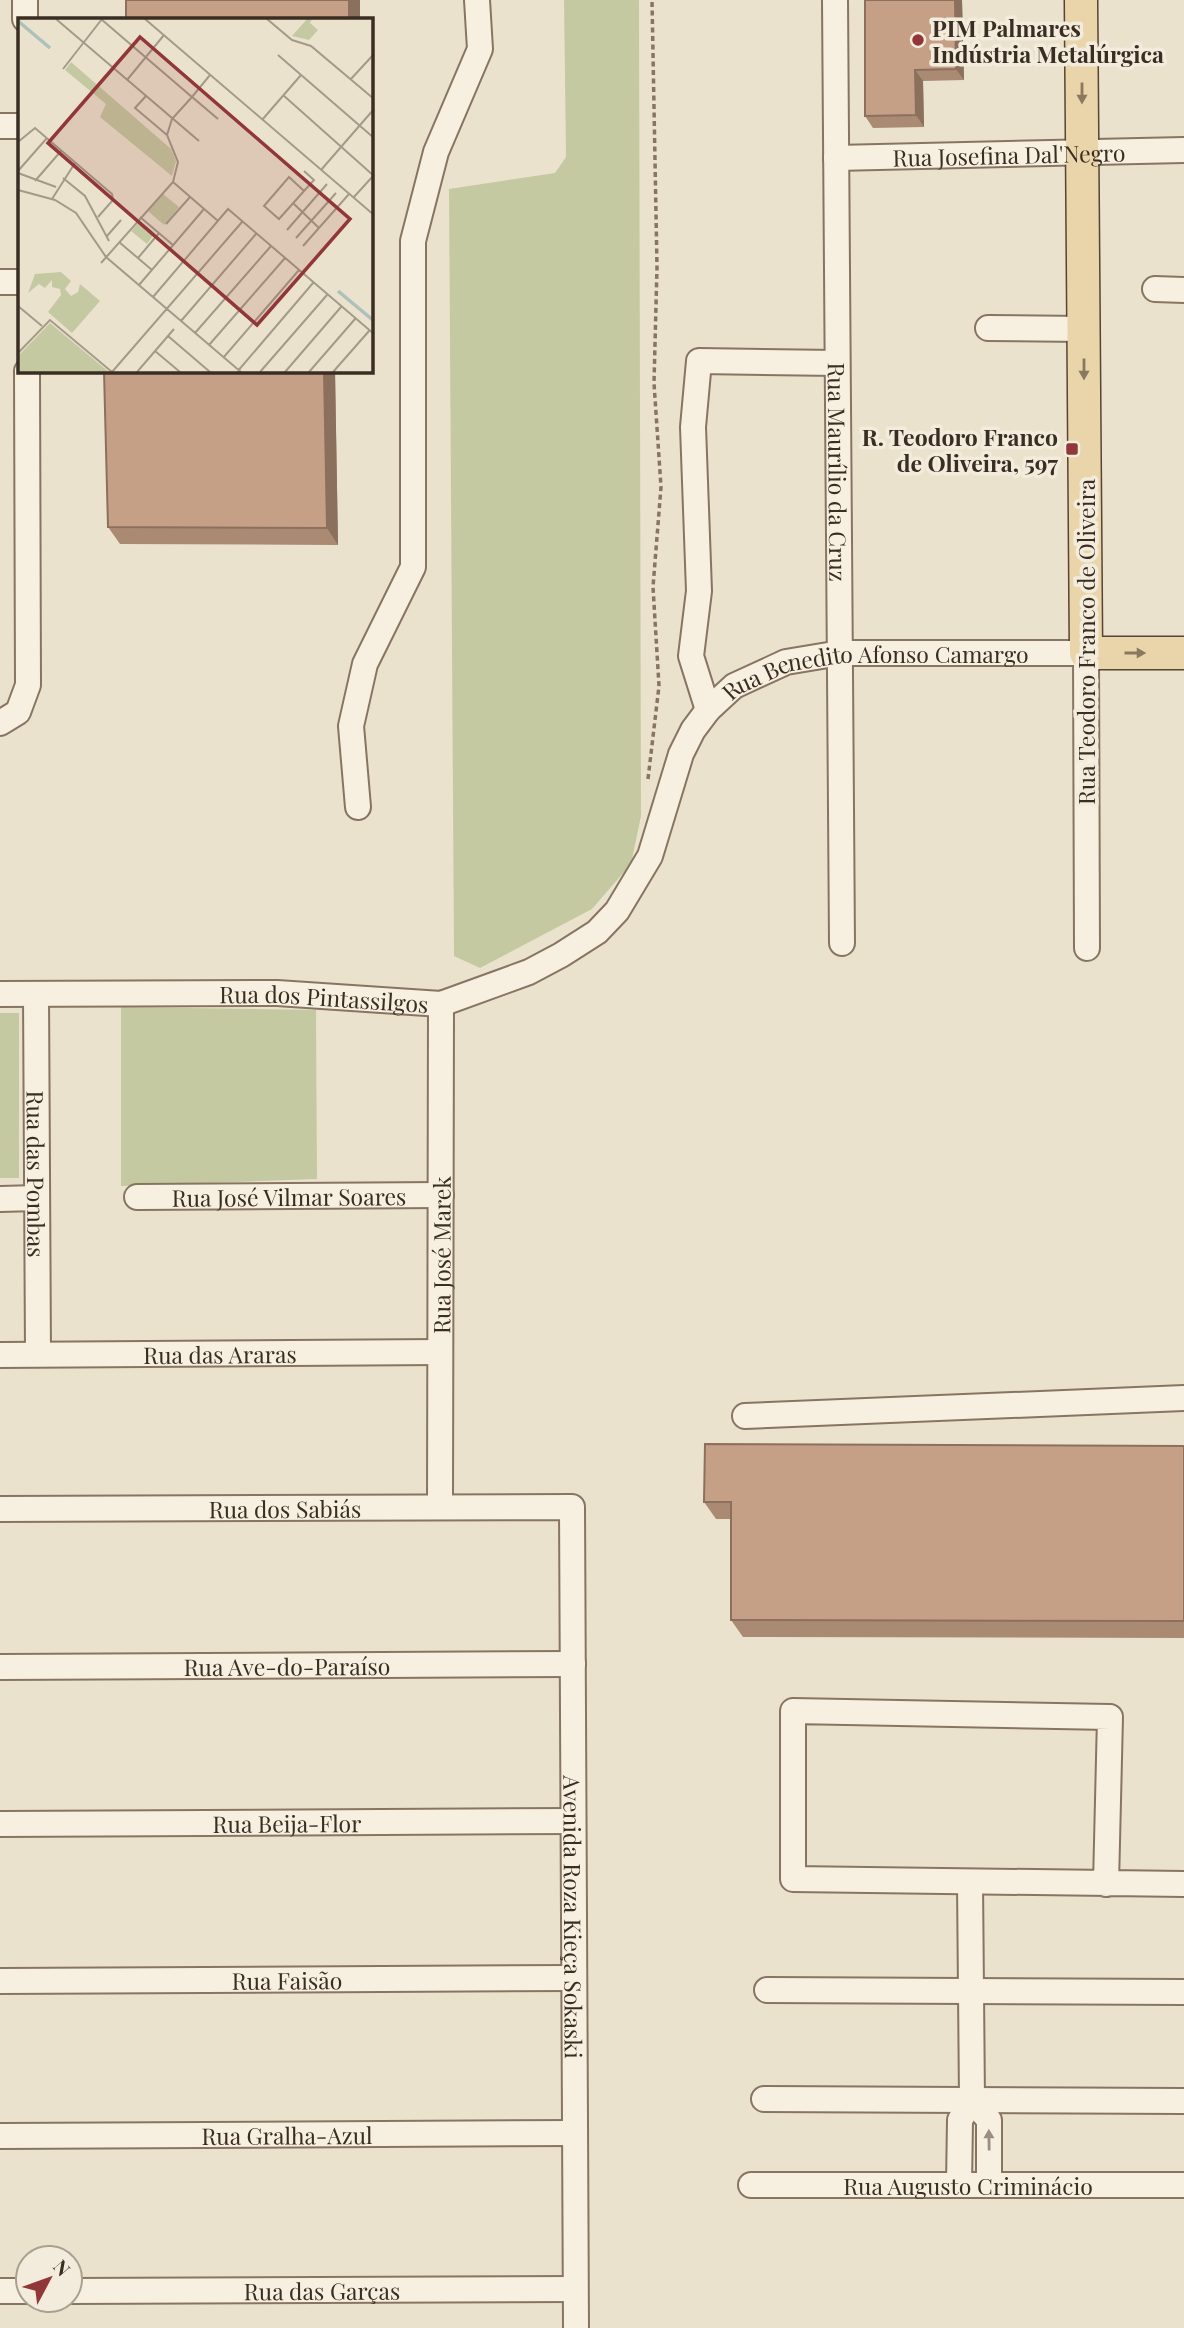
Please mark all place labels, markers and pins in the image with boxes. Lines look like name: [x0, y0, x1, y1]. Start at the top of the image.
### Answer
place label: PIM Palmares Indústria Metalúrgica: [932, 12, 1164, 69]
marker: PIM Palmares Indústria Metalúrgica: [910, 32, 926, 48]
place label: R. Teodoro Franco de Oliveira, 597: [862, 421, 1059, 478]
marker: R. Teodoro Franco de Oliveira, 597: [1064, 441, 1080, 457]

